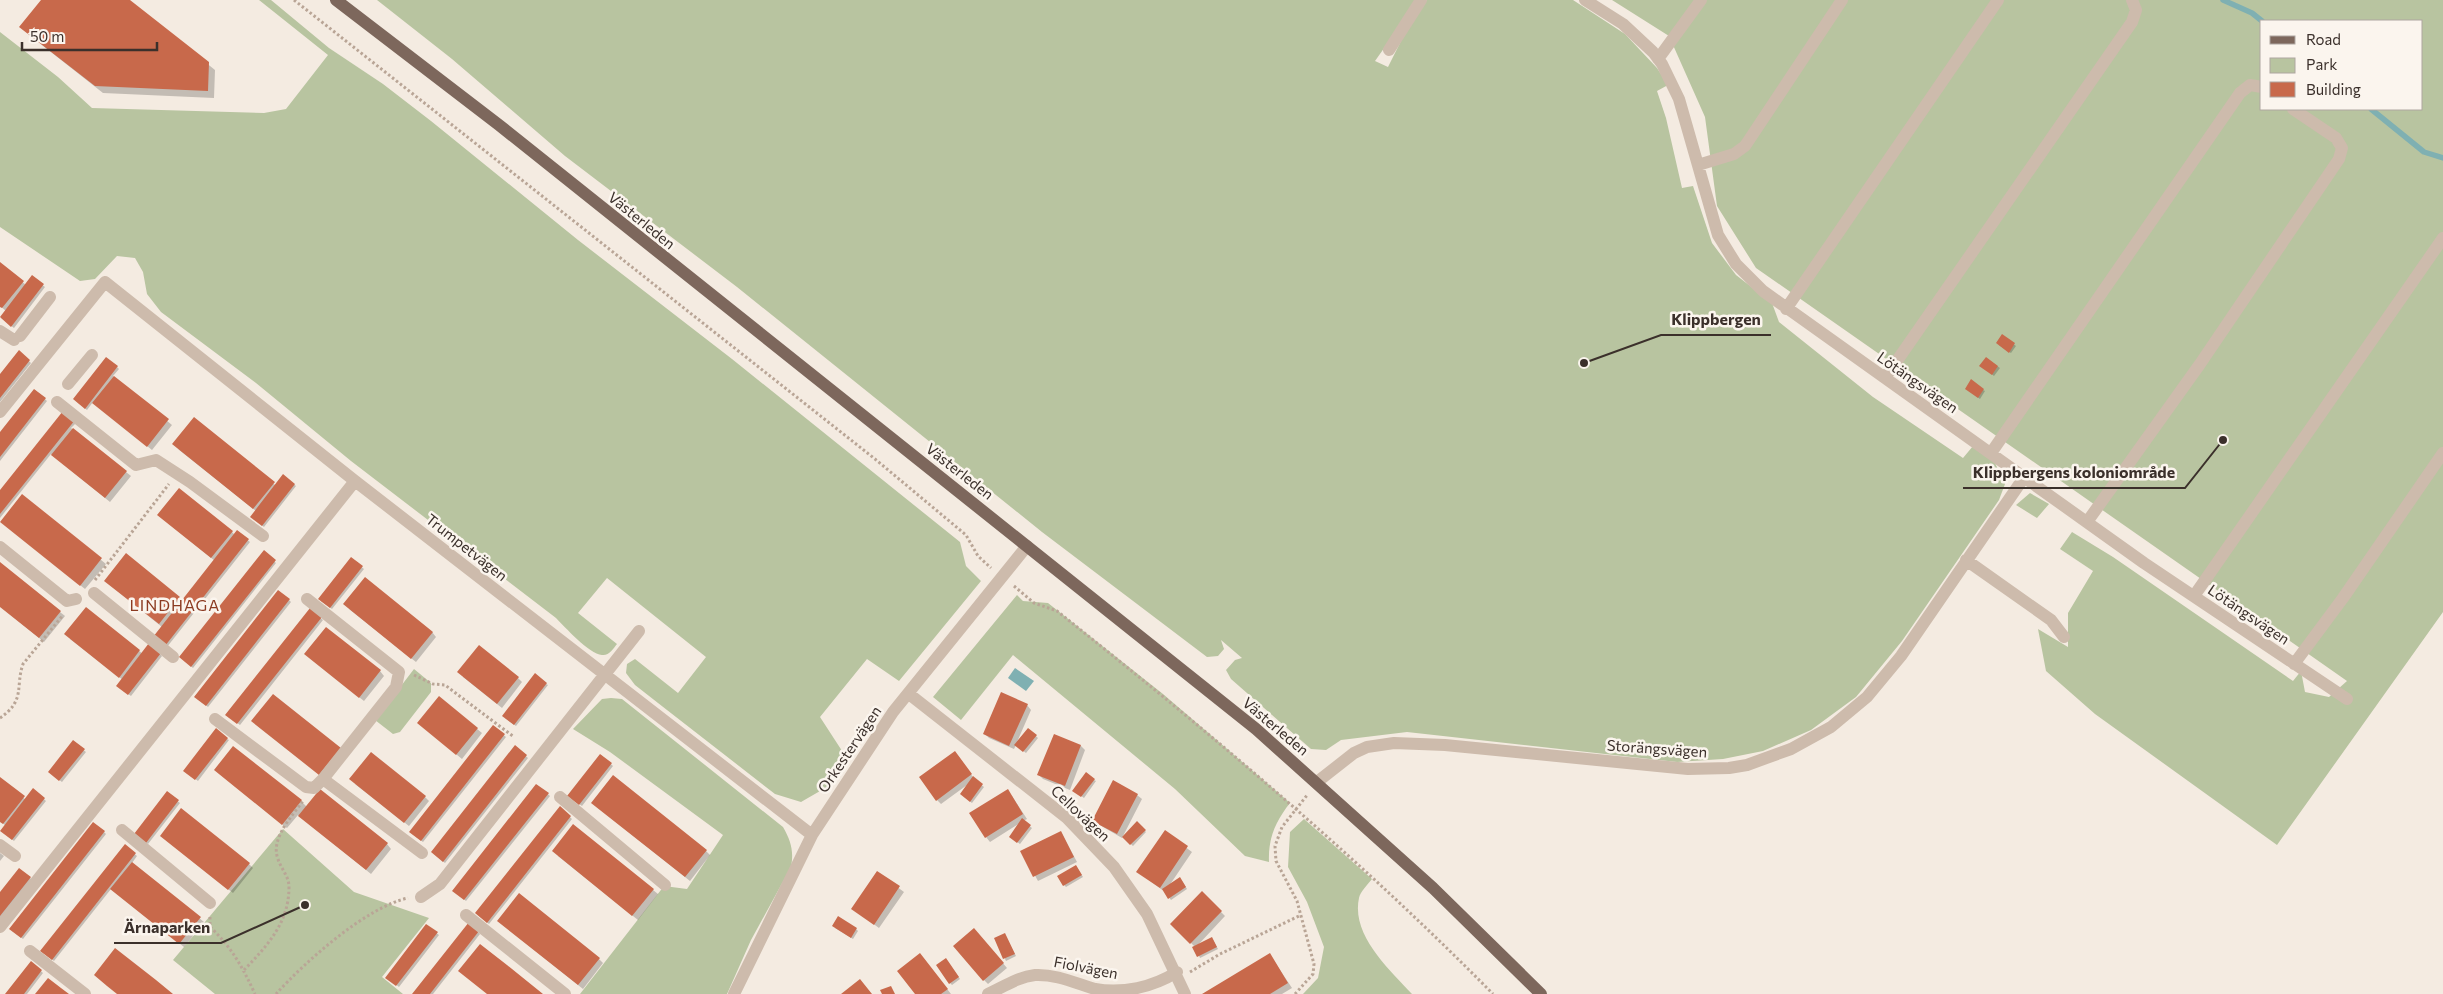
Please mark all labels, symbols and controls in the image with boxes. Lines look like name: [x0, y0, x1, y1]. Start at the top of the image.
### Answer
scale bar: [22, 20, 158, 52]
legend: [2260, 20, 2423, 110]
text: 50 m: [30, 27, 64, 45]
text: Road: [2306, 30, 2341, 48]
text: Park: [2306, 55, 2337, 73]
text: Building: [2306, 80, 2361, 98]
street label: Västerleden: [605, 188, 679, 252]
callout: Klippbergen: [1661, 304, 1771, 335]
text: Klippbergen: [1671, 309, 1761, 328]
street label: Lötängsvägen: [1874, 348, 1962, 416]
street label: Västerleden: [923, 439, 997, 503]
callout: Klippbergens koloniområde: [1963, 457, 2185, 488]
text: Klippbergens koloniområde: [1973, 462, 2175, 481]
street label: Trumpetvägen: [423, 510, 511, 584]
street label: Lötängsvägen: [2205, 580, 2293, 648]
district label: LINDHAGA: [130, 595, 220, 614]
street label: Västerleden: [1239, 693, 1313, 759]
street label: Orkestervägen: [813, 702, 885, 796]
street label: Storängsvägen: [1606, 736, 1708, 760]
street label: Cellovägen: [1048, 781, 1114, 845]
callout: Ärnaparken: [114, 912, 221, 943]
text: Ärnaparken: [124, 917, 210, 936]
street label: Fiolvägen: [1052, 952, 1120, 982]

